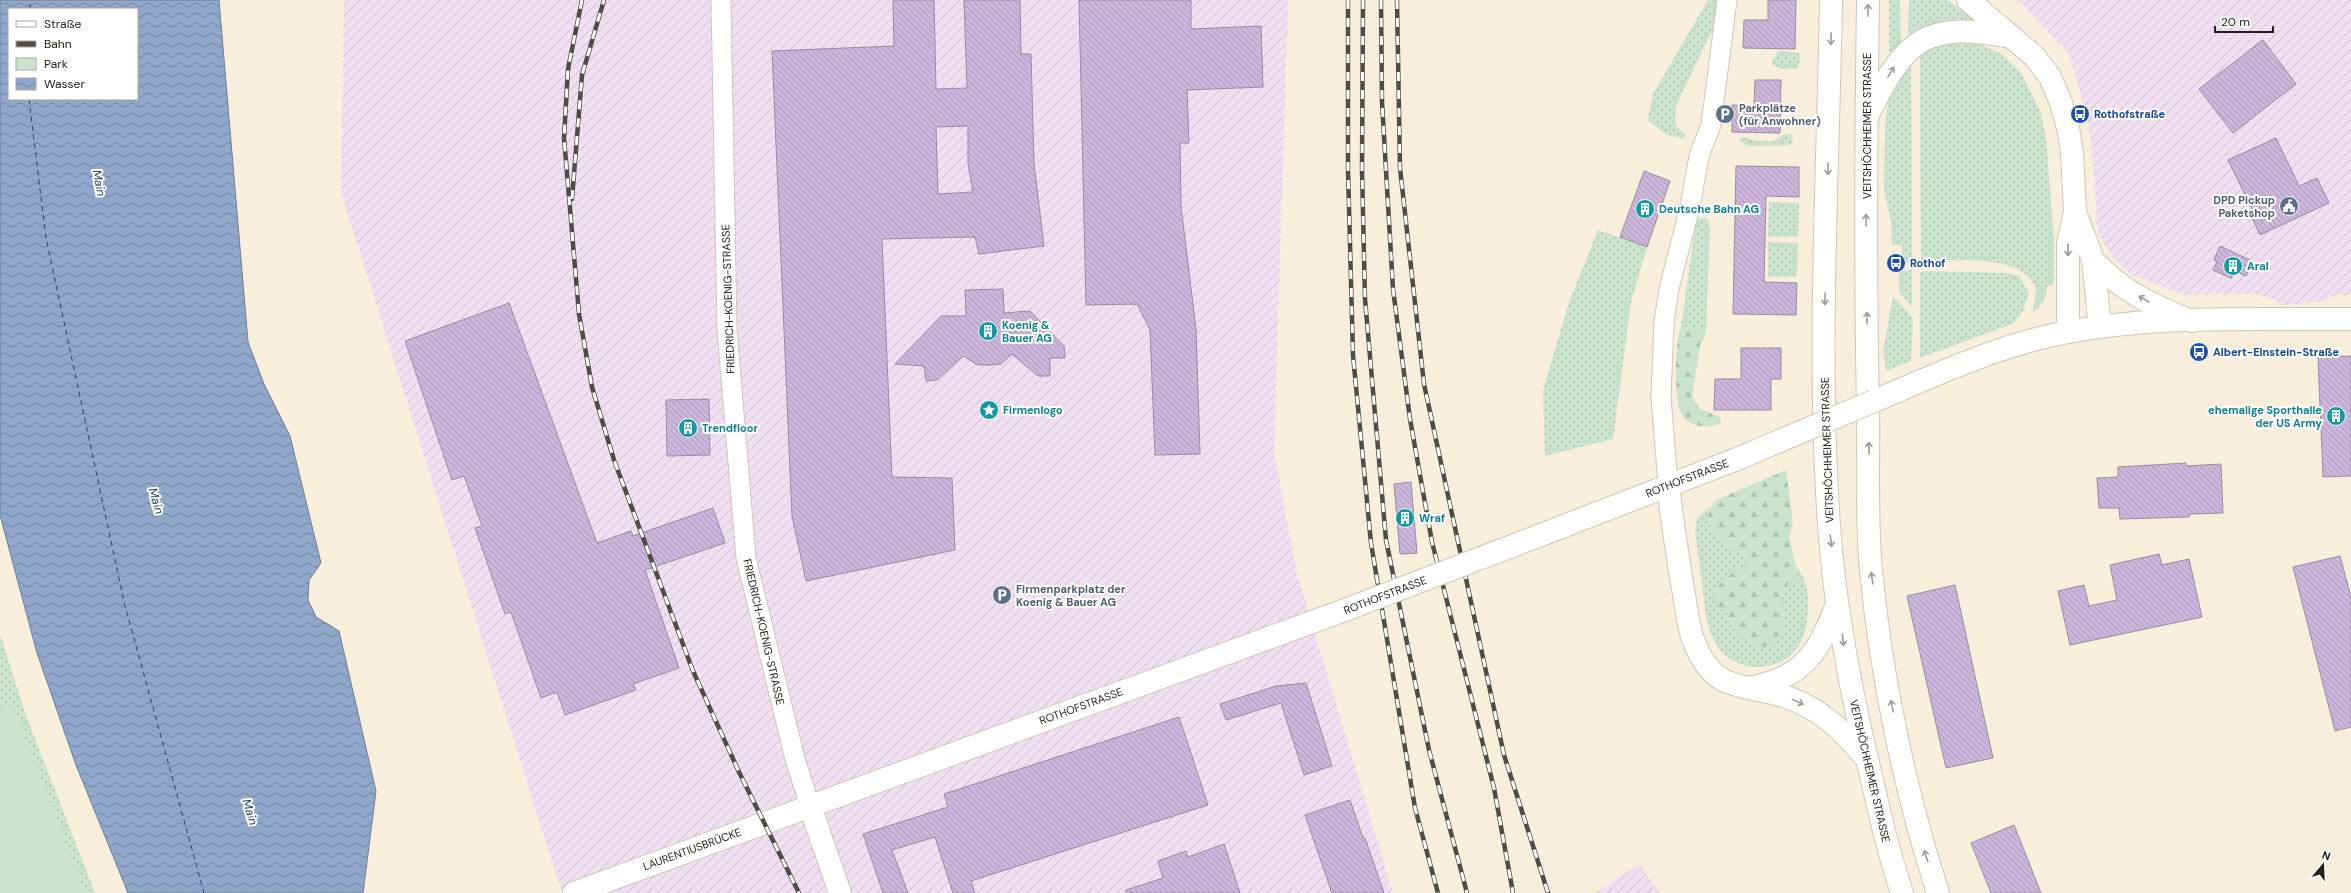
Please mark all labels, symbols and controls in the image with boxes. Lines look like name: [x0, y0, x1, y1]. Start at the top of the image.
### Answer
one-way arrow: [1864, 4, 1872, 17]
legend: [8, 8, 138, 100]
scale bar: [2215, 8, 2273, 34]
text: 20 m: [2221, 14, 2250, 30]
text: Straße: [44, 16, 81, 32]
one-way arrow: [1827, 32, 1834, 45]
text: Bahn: [44, 36, 72, 52]
street label: VEITSHÖCHHEIMER STRASSE: [1860, 53, 1874, 199]
text: Park: [44, 56, 68, 72]
one-way arrow: [1887, 66, 1895, 78]
text: Wasser: [44, 76, 85, 92]
place label: Parkplätze (für Anwohner): [1739, 101, 1821, 128]
parking icon: Parkplätze (für Anwohner): [1714, 103, 1736, 125]
bus stop icon: Rothofstraße: [2069, 103, 2091, 125]
place label: Rothofstraße: [2094, 107, 2165, 121]
one-way arrow: [1824, 162, 1832, 175]
water label: Main: [89, 169, 109, 198]
place label: DPD Pickup Paketshop: [2213, 193, 2275, 220]
public building icon: DPD Pickup Paketshop: [2278, 195, 2300, 217]
building icon: Deutsche Bahn AG: [1634, 198, 1656, 220]
place label: Deutsche Bahn AG: [1659, 202, 1759, 216]
one-way arrow: [1862, 214, 1870, 227]
street label: FRIEDRICH-KOENIG-STRASSE: [718, 224, 738, 374]
one-way arrow: [2064, 243, 2072, 256]
bus stop icon: Rothof: [1885, 252, 1907, 274]
building icon: Aral: [2222, 255, 2244, 277]
place label: Rothof: [1910, 256, 1945, 270]
place label: Aral: [2247, 259, 2269, 273]
one-way arrow: [1821, 292, 1829, 305]
one-way arrow: [2138, 295, 2150, 303]
one-way arrow: [1863, 312, 1871, 325]
place label: Koenig & Bauer AG: [1002, 318, 1052, 345]
building icon: Koenig & Bauer AG: [977, 320, 999, 342]
bus stop icon: Albert-Einstein-Straße: [2188, 341, 2210, 363]
place label: Albert-Einstein-Straße: [2213, 345, 2340, 359]
street label: VEITSHÖCHHEIMER STRASSE: [1817, 377, 1837, 523]
place icon: Firmenlogo: [978, 399, 1000, 421]
place label: Firmenlogo: [1003, 403, 1063, 417]
place label: ehemalige Sporthalle der US Army: [2208, 403, 2322, 430]
building icon: ehemalige Sporthalle der US Army: [2325, 405, 2347, 427]
building icon: Trendfloor: [677, 417, 699, 439]
place label: Trendfloor: [702, 421, 759, 435]
one-way arrow: [1865, 442, 1873, 455]
street label: ROTHOFSTRASSE: [1643, 456, 1731, 500]
water label: Main: [145, 486, 167, 516]
building icon: Wraf: [1394, 507, 1416, 529]
place label: Wraf: [1419, 511, 1445, 525]
one-way arrow: [1827, 534, 1835, 547]
street label: FRIEDRICH-KOENIG-STRASSE: [740, 558, 788, 706]
one-way arrow: [1868, 572, 1876, 585]
street label: ROTHOFSTRASSE: [1341, 573, 1429, 617]
place label: Firmenparkplatz der Koenig & Bauer AG: [1016, 582, 1126, 609]
parking icon: Firmenparkplatz der Koenig & Bauer AG: [991, 584, 1013, 606]
one-way arrow: [1839, 633, 1847, 646]
street label: ROTHOFSTRASSE: [1037, 684, 1125, 728]
street label: VEITSHÖCHHEIMER STRASSE: [1847, 698, 1893, 844]
one-way arrow: [1792, 699, 1804, 706]
one-way arrow: [1888, 700, 1896, 713]
water label: Main: [238, 797, 262, 827]
street label: LAURENTIUSBRÜCKE: [641, 825, 743, 873]
north arrow: [2303, 845, 2343, 885]
text: N: [2320, 848, 2332, 863]
one-way arrow: [1922, 850, 1929, 863]

